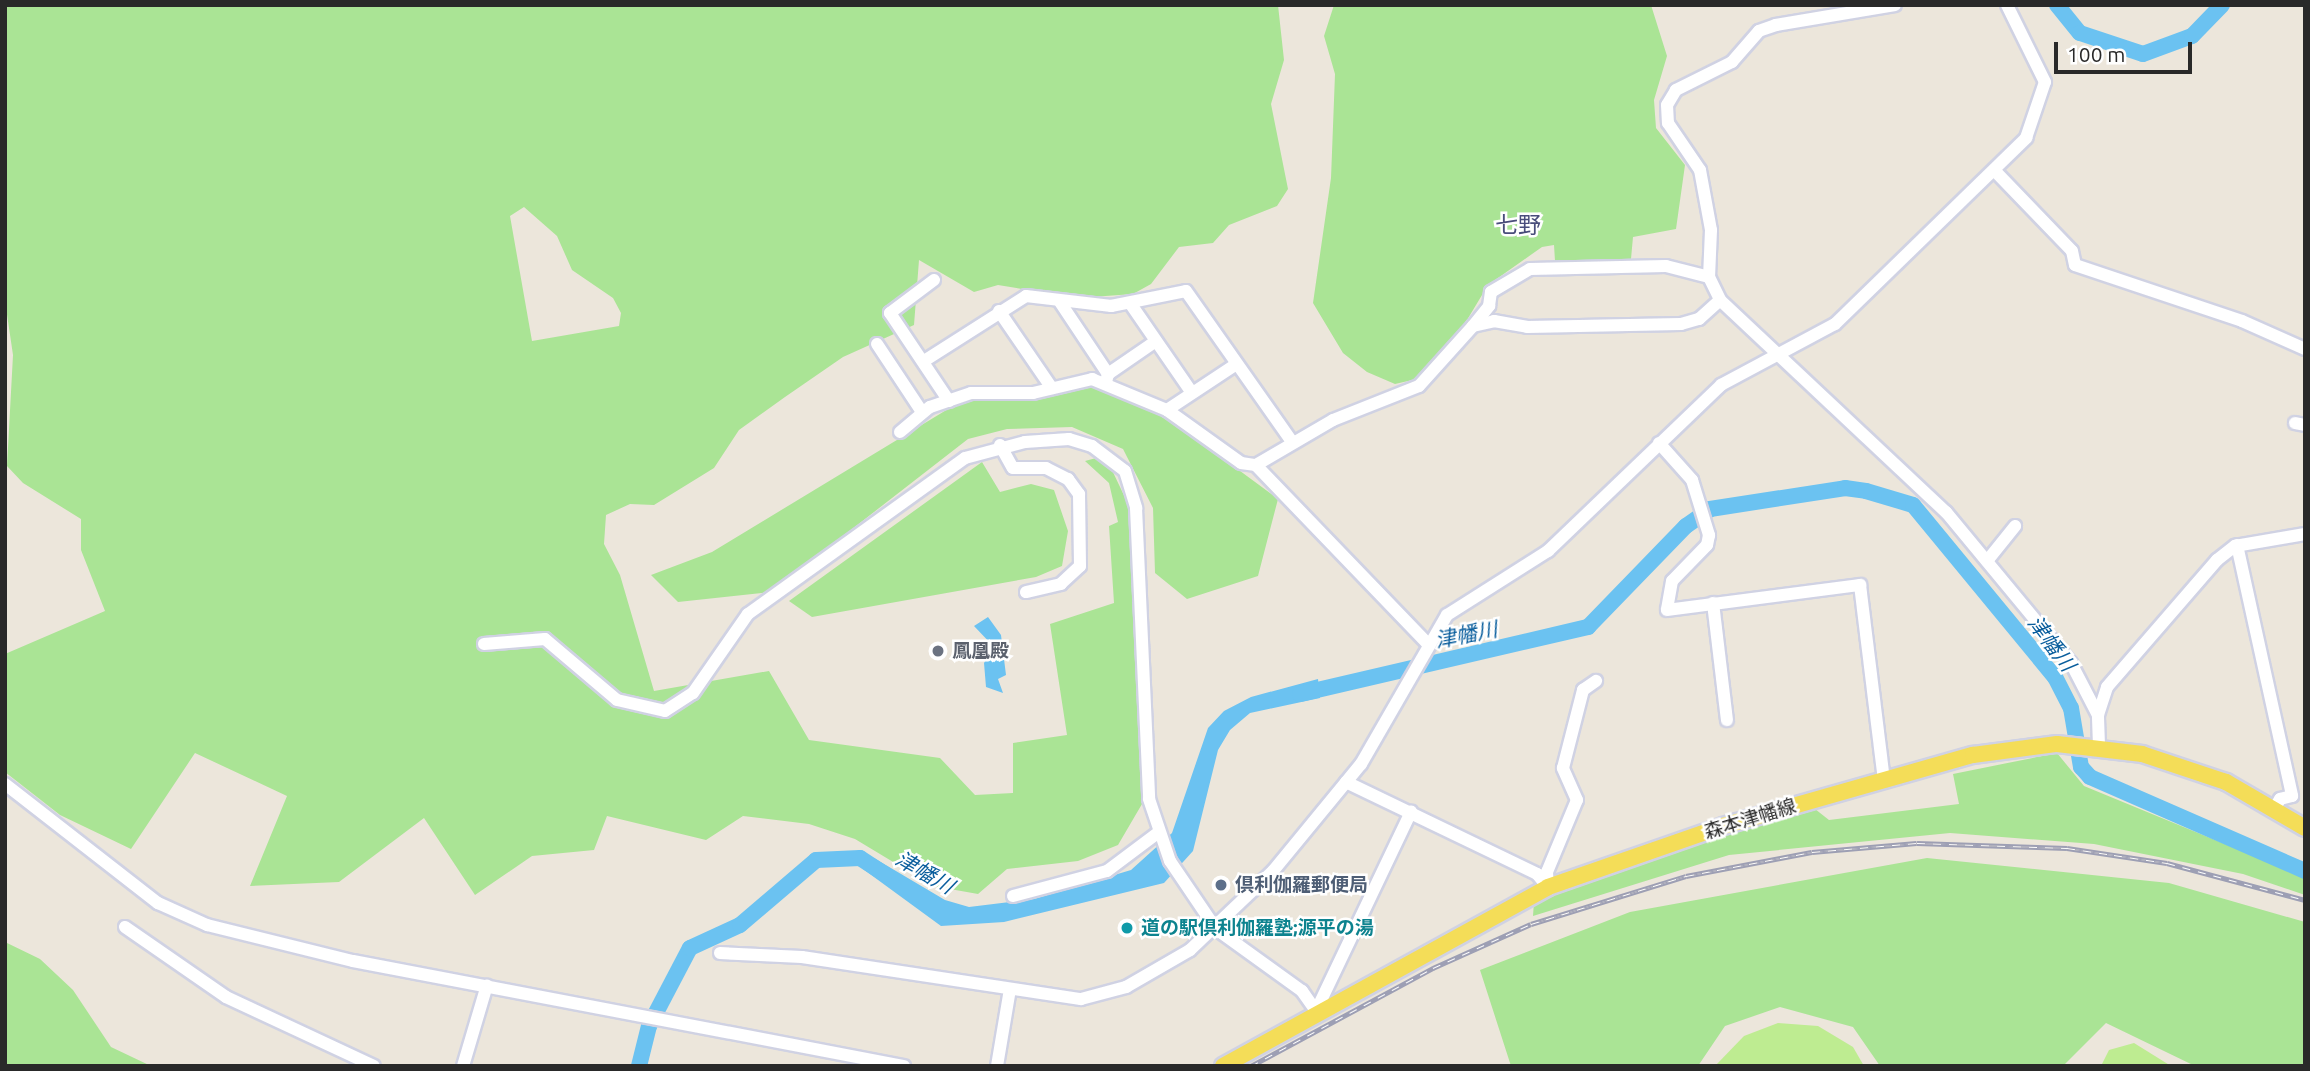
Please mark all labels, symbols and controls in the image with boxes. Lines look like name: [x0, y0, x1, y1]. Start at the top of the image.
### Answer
scale bar: [2058, 28, 2196, 72]
text: 100 m: [2067, 42, 2125, 66]
district label: 七野: [1495, 211, 1541, 239]
water label: 津幡川: [2023, 610, 2081, 676]
water label: 津幡川: [1433, 616, 1499, 652]
place label: 鳳凰殿: [952, 640, 1009, 662]
marker: 鳳凰殿: [930, 643, 946, 659]
street label: 森本津幡線: [1701, 794, 1799, 844]
water label: 津幡川: [891, 845, 959, 899]
place label: 倶利伽羅郵便局: [1235, 874, 1368, 896]
marker: 倶利伽羅郵便局: [1213, 877, 1229, 893]
place label: 道の駅倶利伽羅塾;源平の湯: [1141, 917, 1374, 939]
marker: 道の駅倶利伽羅塾;源平の湯: [1119, 920, 1135, 936]

